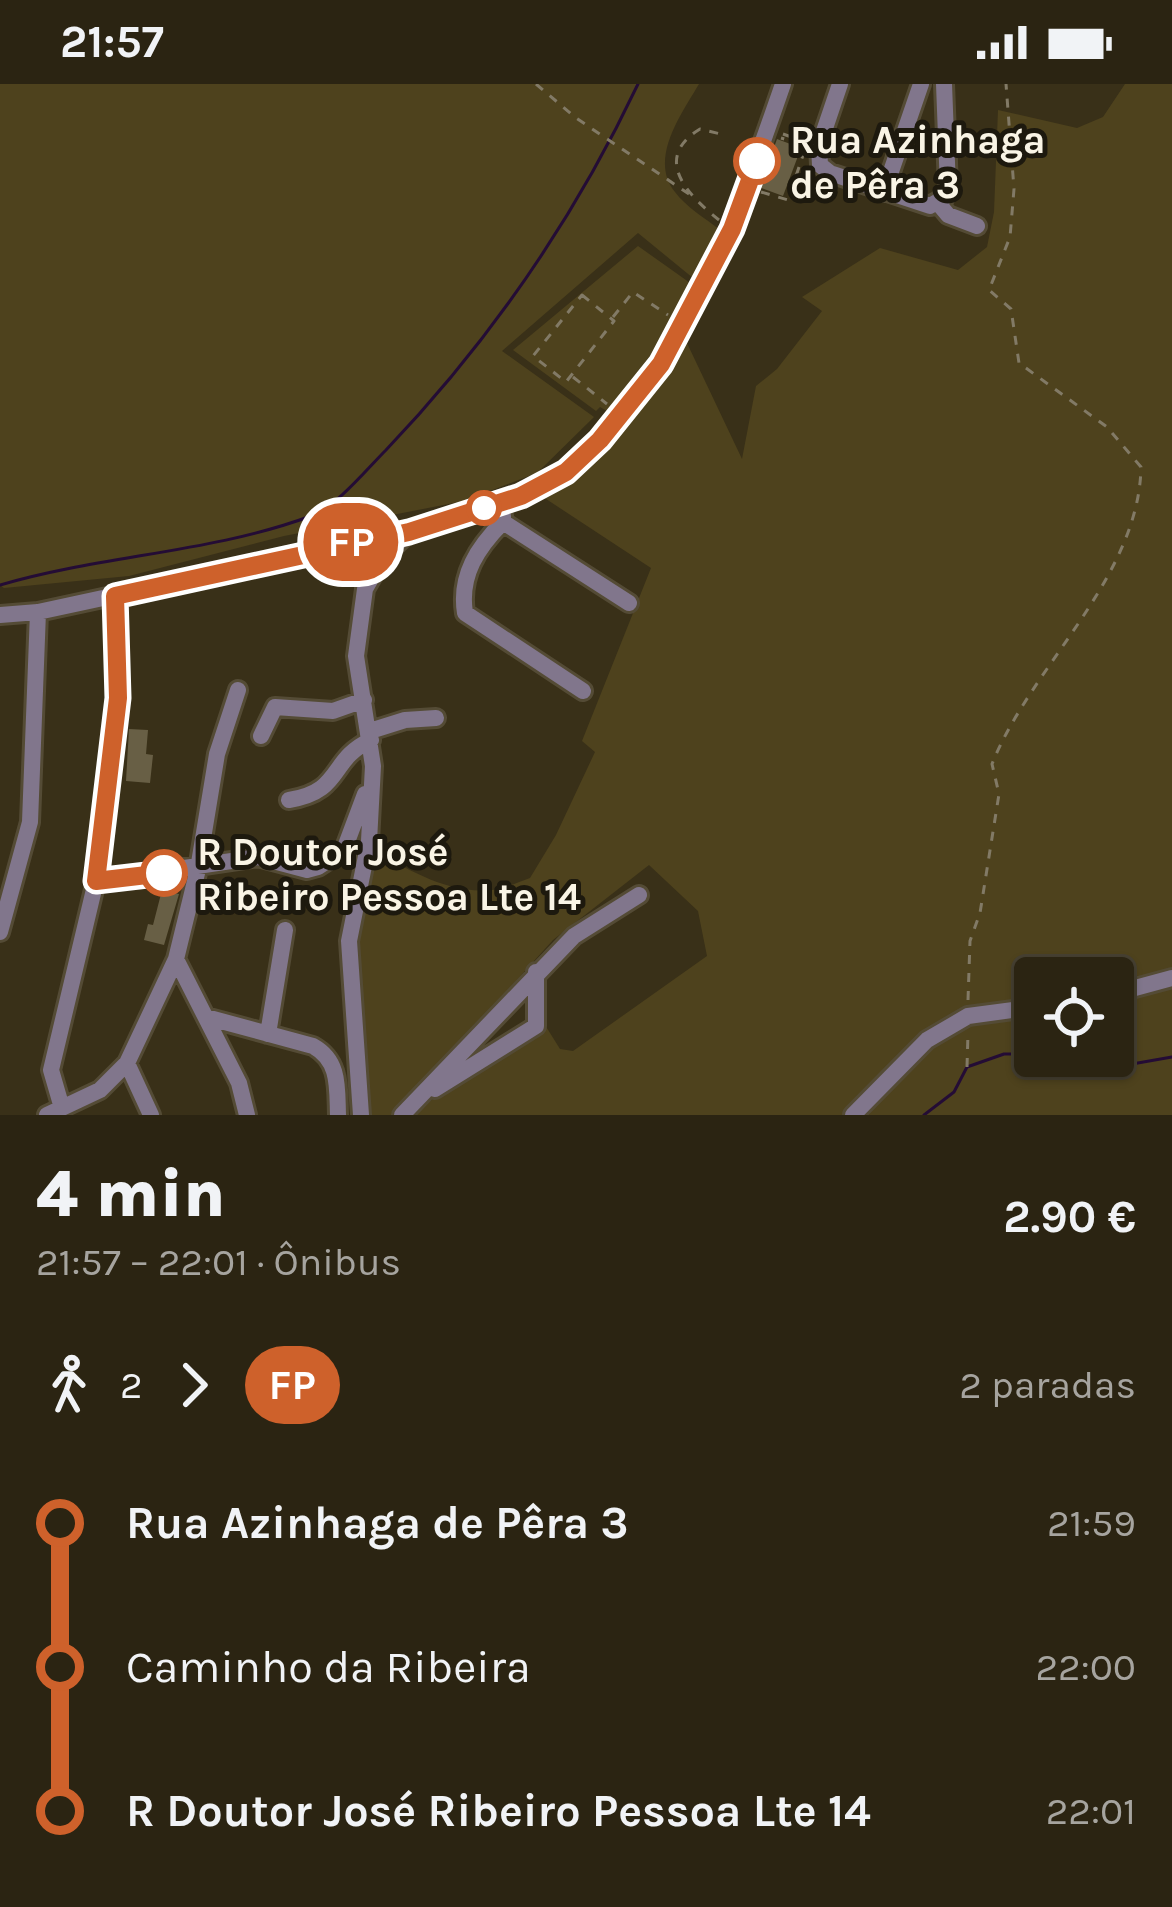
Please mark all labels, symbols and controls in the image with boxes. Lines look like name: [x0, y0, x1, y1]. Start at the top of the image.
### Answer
text: 21:57: [60, 16, 164, 68]
place label: Rua Azinhaga de Pêra 3: [790, 117, 1046, 208]
marker: Rua Azinhaga de Pêra 3: [735, 139, 779, 183]
unlabelled marker: [468, 492, 500, 524]
line badge: FP: [297, 503, 405, 581]
text: FP: [327, 517, 375, 567]
place label: R Doutor José Ribeiro Pessoa Lte 14: [197, 829, 581, 920]
marker: R Doutor José Ribeiro Pessoa Lte 14: [142, 851, 186, 895]
map controls: [1014, 957, 1134, 1077]
button: locate: [1014, 957, 1134, 1077]
text: 4 min: [36, 1155, 225, 1233]
text: 2.90 €: [1003, 1191, 1136, 1243]
text: 21:57 – 22:01 · Ônibus: [36, 1239, 401, 1285]
icon: walk: [36, 1352, 102, 1418]
icon: forward: [161, 1352, 227, 1418]
text: FP: [269, 1360, 316, 1410]
text: 2: [120, 1362, 143, 1408]
text: 2 paradas: [959, 1362, 1136, 1408]
text: Rua Azinhaga de Pêra 3: [126, 1497, 629, 1549]
text: 21:59: [1047, 1500, 1136, 1546]
text: Caminho da Ribeira: [126, 1641, 531, 1693]
text: 22:00: [1036, 1644, 1136, 1690]
text: R Doutor José Ribeiro Pessoa Lte 14: [126, 1785, 871, 1837]
text: 22:01: [1046, 1788, 1136, 1834]

